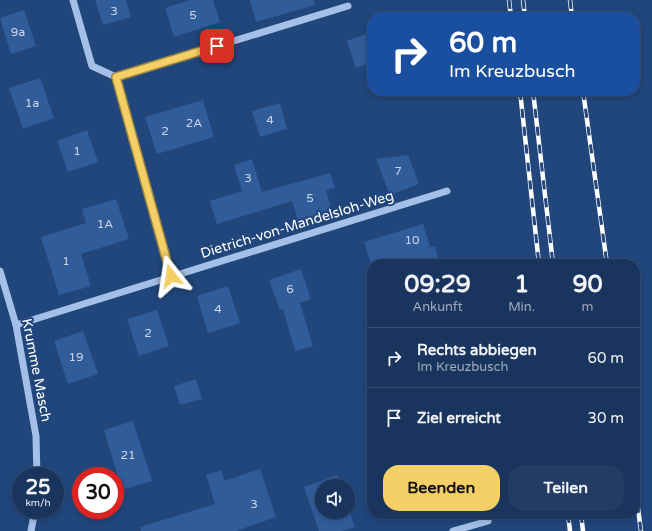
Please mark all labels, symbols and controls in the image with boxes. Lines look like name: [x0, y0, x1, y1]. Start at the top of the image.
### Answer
house number: 3: [110, 4, 118, 18]
house number: 5: [189, 8, 197, 22]
house number: 9a: [11, 25, 25, 39]
text: 60 m: [449, 26, 517, 60]
icon: right: [383, 28, 435, 80]
pin: [200, 29, 234, 63]
icon: arrive: [206, 35, 228, 57]
text: Im Kreuzbusch: [449, 60, 575, 82]
house number: 1a: [25, 96, 39, 110]
house number: 4: [266, 113, 274, 127]
house number: 2A: [186, 116, 202, 130]
house number: 2: [161, 124, 169, 138]
house number: 1: [73, 144, 81, 158]
house number: 7: [394, 164, 402, 178]
house number: 3: [244, 171, 252, 185]
street label: Dietrich-von-Mandelsloh-Weg: [199, 187, 396, 262]
house number: 5: [306, 191, 314, 205]
house number: 1A: [97, 217, 113, 231]
house number: 10: [404, 233, 420, 247]
house number: 1: [62, 254, 70, 268]
position arrow: [150, 255, 192, 297]
text: 09:29: [404, 270, 471, 299]
text: 1: [514, 270, 529, 299]
text: 90: [572, 270, 603, 299]
house number: 6: [286, 282, 294, 296]
text: Ankunft: [413, 299, 463, 315]
text: Min.: [508, 299, 535, 315]
text: m: [582, 299, 594, 315]
house number: 4: [214, 302, 222, 316]
street label: Krumme Masch: [18, 317, 55, 423]
house number: 2: [144, 326, 152, 340]
text: Rechts abbiegen: [417, 341, 537, 359]
icon: right: [383, 347, 405, 369]
text: 60 m: [587, 349, 624, 367]
house number: 19: [68, 350, 84, 364]
text: Im Kreuzbusch: [417, 359, 508, 375]
icon: arrive: [383, 407, 405, 429]
text: Ziel erreicht: [417, 409, 501, 427]
text: 30 m: [587, 409, 624, 427]
house number: 21: [120, 448, 136, 462]
button: Beenden: [383, 465, 500, 511]
button: Teilen: [508, 465, 624, 511]
speed limit sign: 30: [72, 467, 124, 519]
text: 25: [25, 476, 51, 500]
map controls: [315, 479, 355, 519]
button: sound: [315, 479, 355, 519]
text: km/h: [25, 497, 51, 509]
house number: 3: [250, 497, 258, 511]

